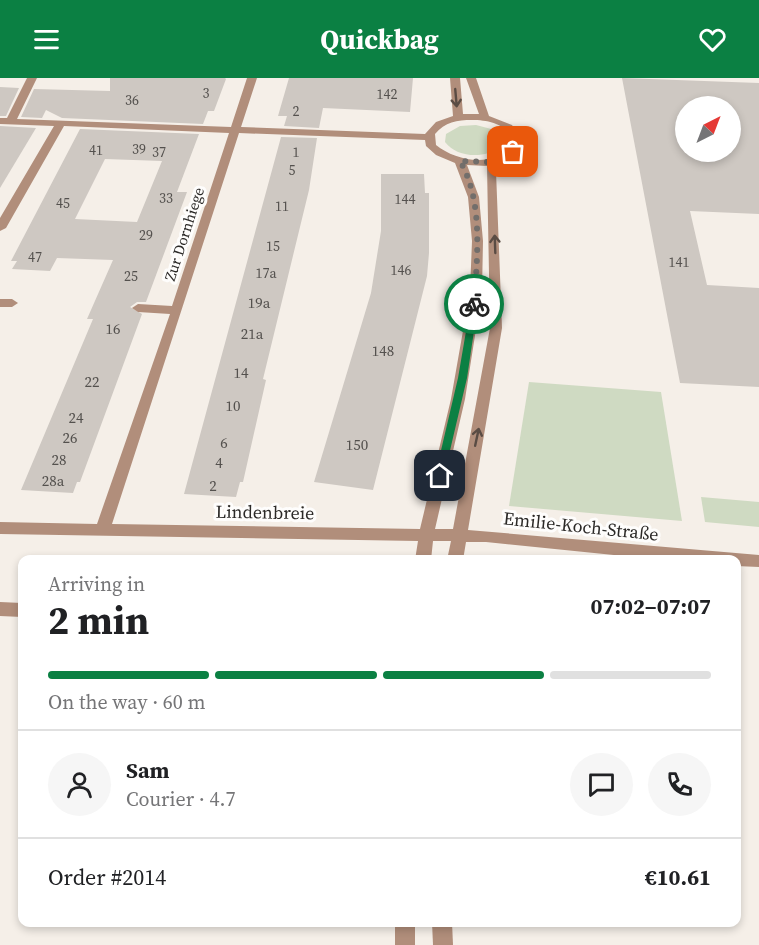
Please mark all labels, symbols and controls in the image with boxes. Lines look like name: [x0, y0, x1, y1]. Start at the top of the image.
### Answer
text: Quickbag: [320, 21, 439, 58]
icon: menu: [30, 23, 63, 56]
icon: heart: [696, 23, 729, 56]
house number: 3: [203, 83, 210, 103]
house number: 142: [377, 84, 398, 104]
one-way arrow: [451, 87, 462, 107]
house number: 36: [125, 90, 139, 110]
north arrow: [675, 96, 741, 162]
map controls: [675, 96, 741, 162]
house number: 2: [293, 101, 300, 121]
pin: [487, 126, 538, 177]
icon: bag: [496, 135, 529, 168]
house number: 39: [132, 139, 146, 159]
house number: 41: [89, 140, 103, 160]
house number: 37: [152, 142, 166, 162]
house number: 1: [293, 142, 300, 162]
house number: 5: [289, 160, 296, 180]
street label: Zur Dornhiege: [159, 184, 209, 284]
house number: 33: [159, 188, 173, 208]
house number: 144: [395, 189, 416, 209]
house number: 45: [56, 193, 70, 213]
house number: 11: [275, 196, 289, 216]
house number: 29: [139, 225, 153, 245]
one-way arrow: [490, 234, 501, 254]
house number: 15: [266, 236, 280, 256]
house number: 47: [28, 247, 42, 267]
house number: 141: [669, 252, 690, 272]
house number: 146: [391, 260, 412, 280]
house number: 17a: [255, 263, 277, 283]
house number: 25: [124, 266, 138, 286]
courier: [444, 274, 504, 334]
icon: bike: [458, 288, 491, 321]
house number: 19a: [248, 292, 271, 313]
house number: 16: [105, 318, 121, 339]
house number: 21a: [241, 323, 264, 344]
house number: 148: [372, 340, 394, 361]
house number: 14: [233, 362, 249, 383]
house number: 22: [84, 371, 100, 392]
house number: 10: [225, 395, 241, 416]
house number: 24: [68, 407, 84, 428]
house number: 26: [62, 427, 78, 448]
one-way arrow: [472, 428, 483, 447]
house number: 6: [220, 432, 228, 453]
house number: 150: [346, 434, 368, 455]
house number: 28: [51, 449, 67, 470]
pin: [414, 450, 465, 501]
house number: 4: [215, 452, 223, 473]
icon: home: [423, 459, 456, 492]
house number: 28a: [42, 470, 65, 491]
house number: 2: [209, 475, 217, 496]
street label: Lindenbreie: [215, 499, 315, 525]
street label: Emilie-Koch-Straße: [502, 505, 660, 547]
text: Arriving in: [48, 570, 145, 598]
text: 07:02–07:07: [591, 591, 711, 621]
text: 2 min: [48, 594, 149, 647]
text: On the way · 60 m: [48, 688, 205, 716]
button: person: [48, 753, 111, 816]
button: chat: [570, 753, 633, 816]
button: phone: [648, 753, 711, 816]
text: Sam: [126, 755, 170, 785]
text: Courier · 4.7: [126, 785, 235, 813]
text: Order #2014: [48, 862, 166, 892]
text: €10.61: [645, 862, 711, 892]

